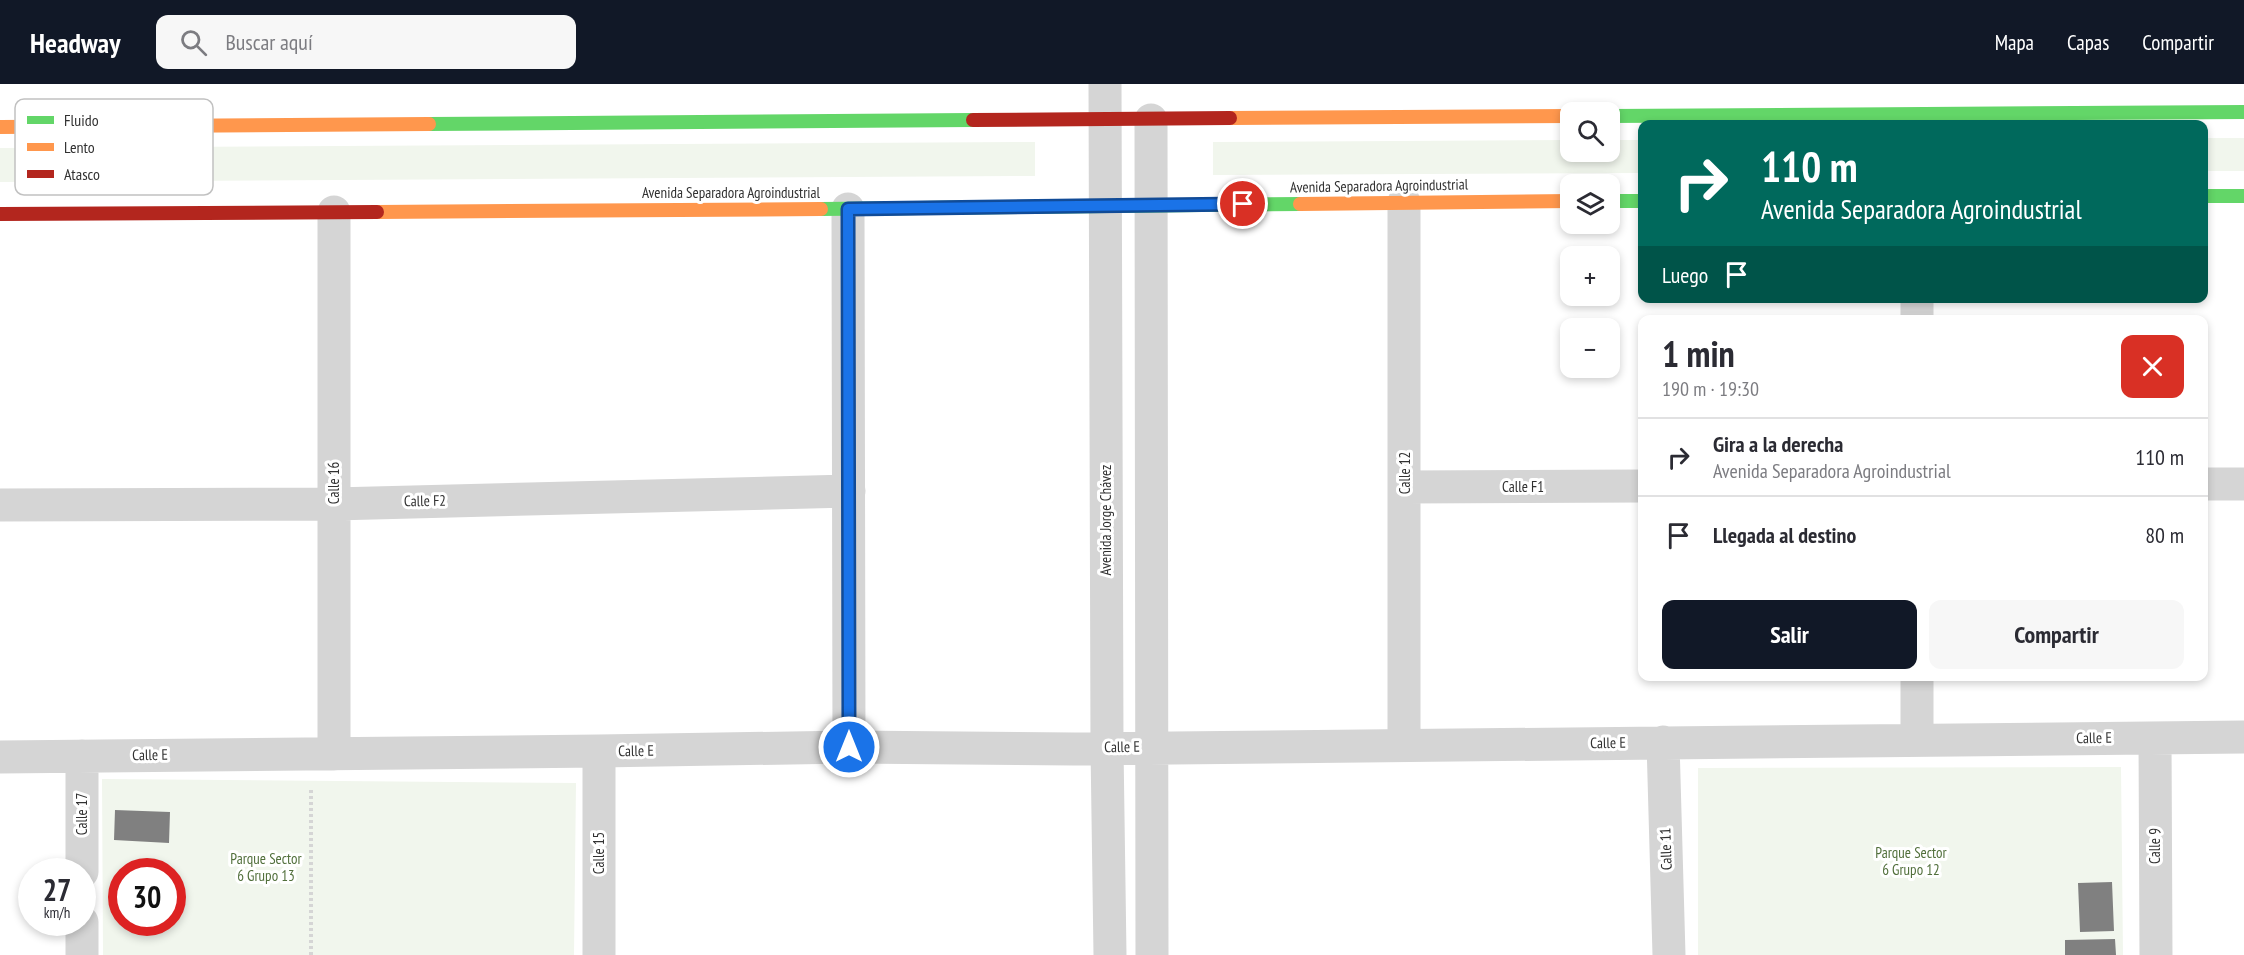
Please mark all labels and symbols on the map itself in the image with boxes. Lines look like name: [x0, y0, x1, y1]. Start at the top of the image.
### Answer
legend: [15, 99, 213, 195]
text: Fluido: [64, 110, 99, 130]
text: Lento: [64, 137, 95, 157]
text: Atasco: [64, 164, 100, 184]
street label: Avenida Separadora Agroindustrial: [1290, 174, 1469, 197]
pin: [1217, 178, 1268, 229]
street label: Avenida Separadora Agroindustrial: [642, 183, 821, 202]
street label: Calle 12: [1395, 452, 1414, 494]
street label: Calle 16: [324, 461, 343, 504]
street label: Avenida Jorge Chávez: [1096, 465, 1115, 576]
street label: Calle F1: [1502, 477, 1544, 496]
street label: Calle F2: [404, 491, 446, 510]
position arrow: [817, 715, 881, 779]
street label: Calle E: [2076, 728, 2112, 747]
street label: Calle E: [1590, 733, 1626, 752]
street label: Calle E: [1104, 737, 1140, 756]
street label: Calle E: [618, 741, 654, 760]
street label: Calle E: [132, 745, 168, 764]
street label: Calle 17: [72, 793, 91, 835]
street label: Calle 11: [1655, 827, 1676, 871]
street label: Calle 9: [2145, 828, 2164, 864]
street label: Calle 15: [589, 832, 608, 874]
park label: Parque Sector 6 Grupo 12: [1875, 843, 1948, 879]
park label: Parque Sector 6 Grupo 13: [230, 849, 303, 885]
speed limit sign: 30: [108, 858, 186, 936]

